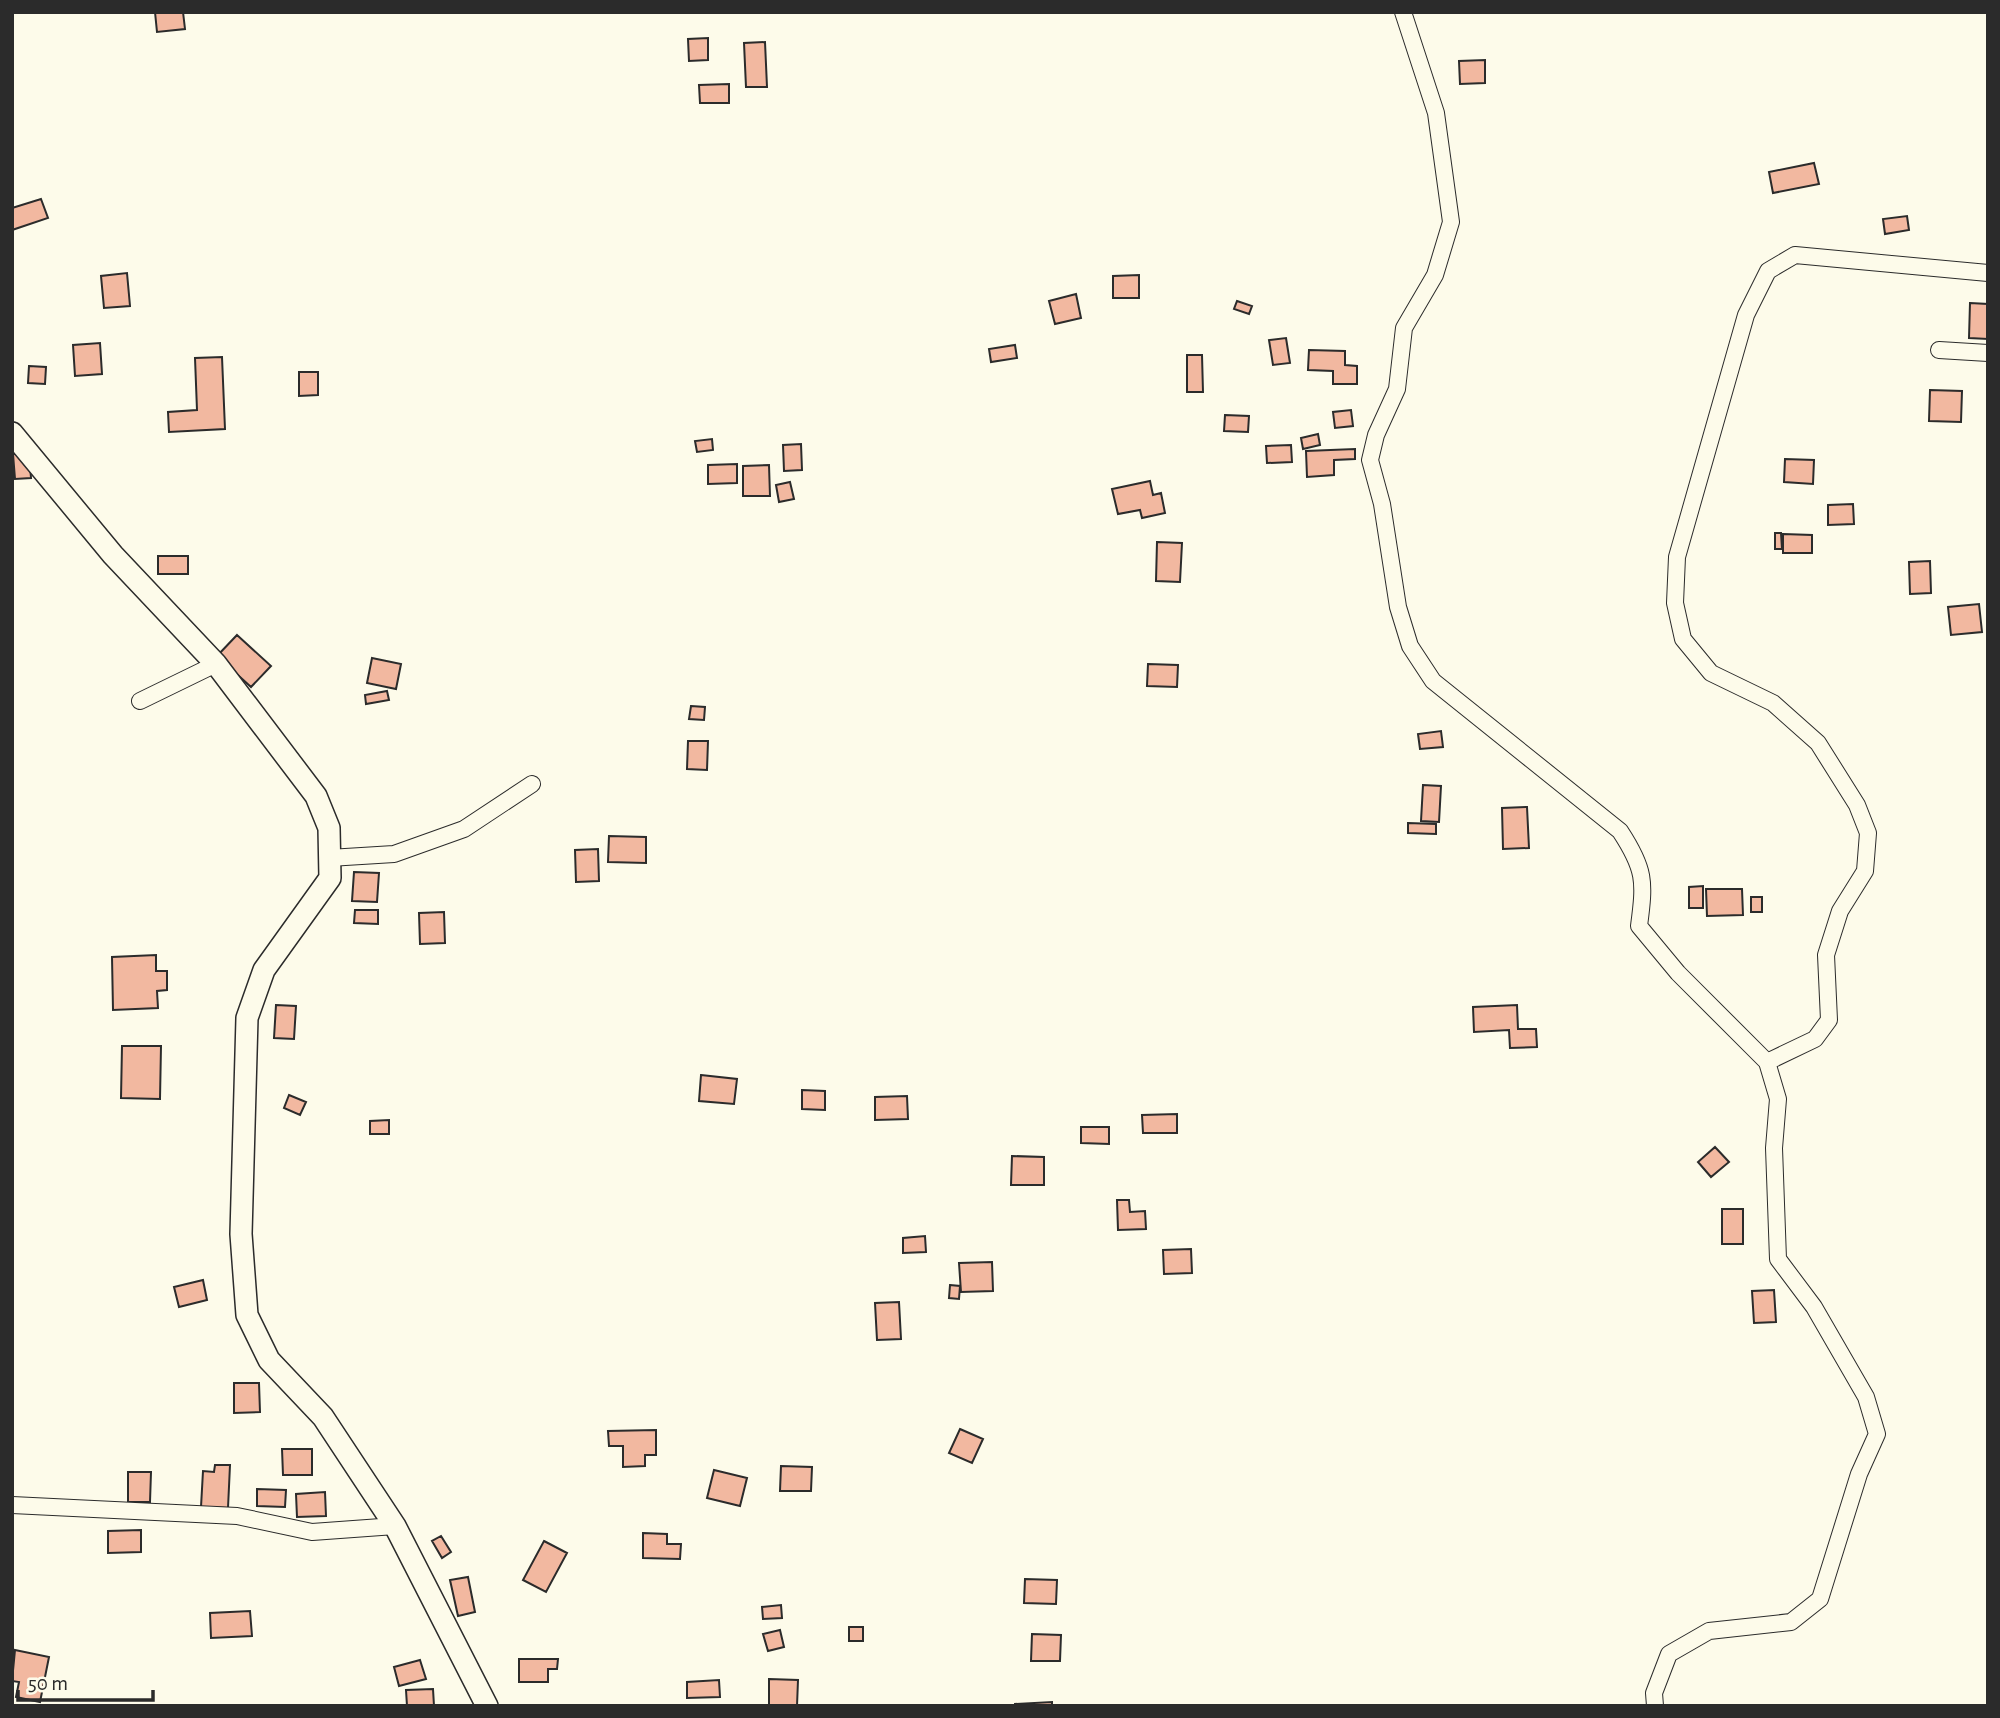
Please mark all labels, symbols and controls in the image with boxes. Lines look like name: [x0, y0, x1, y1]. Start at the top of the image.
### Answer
scale bar: [18, 1658, 152, 1702]
text: 50 m: [28, 1673, 68, 1694]

